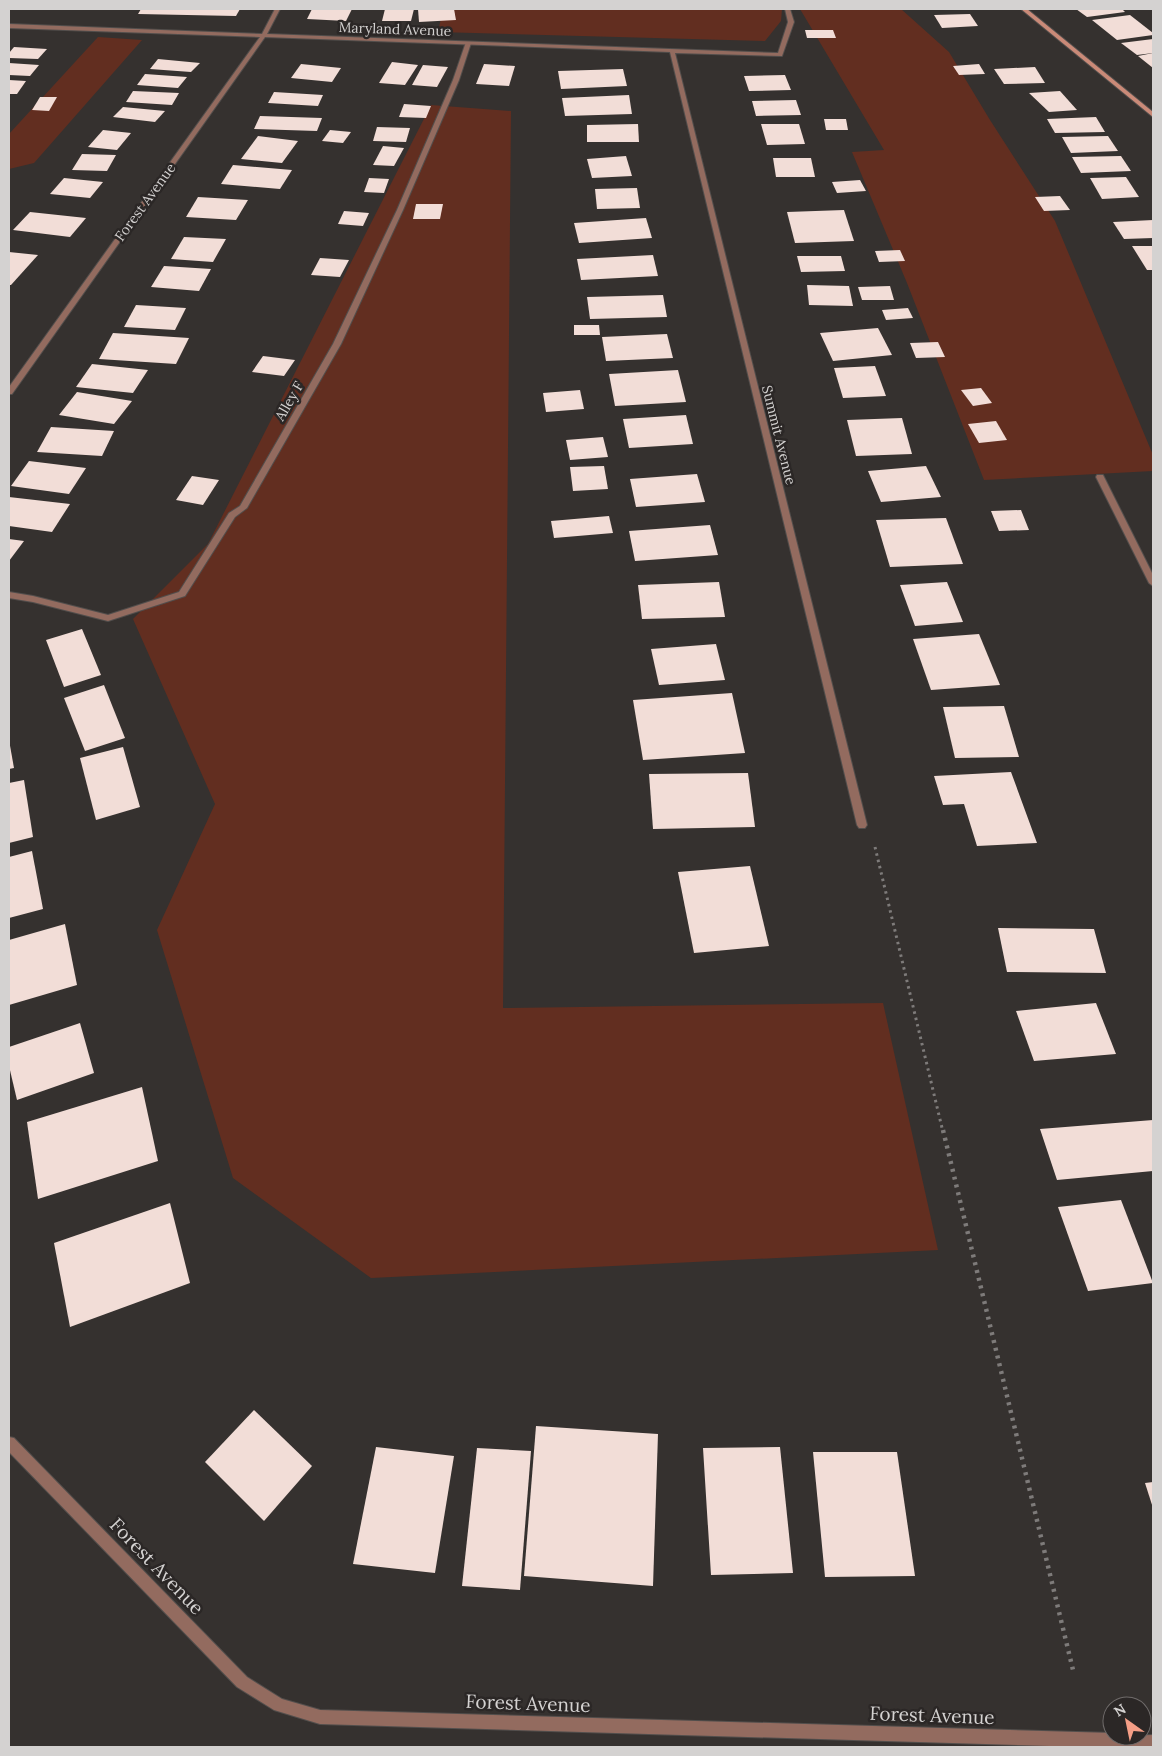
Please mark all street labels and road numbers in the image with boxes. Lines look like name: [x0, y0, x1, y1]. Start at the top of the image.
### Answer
street label: Maryland Avenue: [338, 18, 452, 40]
street label: Forest Avenue: [111, 159, 180, 245]
street label: Alley F: [270, 378, 308, 425]
street label: Summit Avenue: [758, 383, 800, 487]
street label: Forest Avenue: [105, 1513, 209, 1619]
street label: Forest Avenue: [465, 1689, 591, 1717]
street label: Forest Avenue: [869, 1701, 995, 1729]

